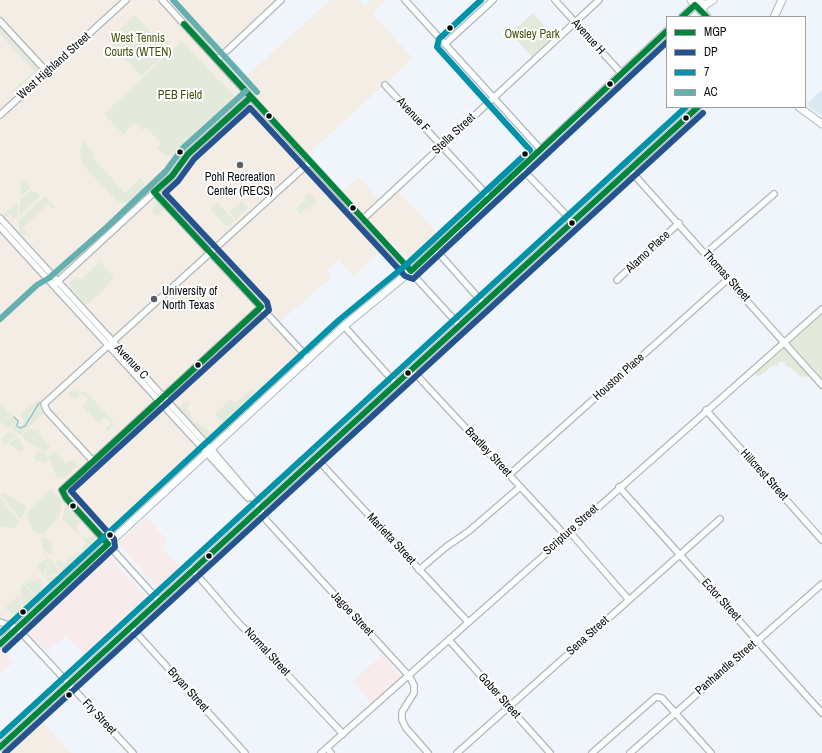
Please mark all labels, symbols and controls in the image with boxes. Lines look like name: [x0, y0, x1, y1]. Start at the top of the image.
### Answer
street label: Avenue H: [568, 16, 608, 58]
legend: [666, 16, 806, 108]
unlabelled marker: [445, 23, 455, 33]
text: MGP: [704, 24, 726, 40]
park label: Owsley Park: [504, 28, 560, 42]
street label: West Highland Street: [14, 29, 94, 103]
park label: West Tennis Courts (WTEN): [104, 32, 172, 60]
text: DP: [704, 44, 718, 60]
text: 7: [704, 64, 709, 80]
unlabelled marker: [605, 79, 615, 89]
text: AC: [704, 84, 718, 100]
park label: PEB Field: [158, 89, 202, 103]
street label: Avenue F: [393, 95, 433, 135]
street label: Stella Street: [429, 110, 479, 158]
unlabelled marker: [264, 111, 274, 121]
unlabelled marker: [681, 113, 691, 123]
unlabelled marker: [175, 147, 185, 157]
unlabelled marker: [520, 149, 530, 159]
marker: Pohl Recreation Center (RECS): [235, 160, 245, 170]
place label: Pohl Recreation Center (RECS): [205, 171, 275, 199]
unlabelled marker: [348, 203, 358, 213]
unlabelled marker: [567, 218, 577, 228]
street label: Alamo Place: [623, 228, 673, 276]
street label: Thomas Street: [699, 247, 753, 305]
place label: University of North Texas: [162, 285, 217, 313]
marker: University of North Texas: [149, 294, 159, 304]
street label: Avenue C: [111, 341, 151, 383]
street label: Houston Place: [590, 350, 648, 404]
unlabelled marker: [193, 360, 203, 370]
unlabelled marker: [403, 368, 413, 378]
street label: Bradley Street: [461, 424, 515, 480]
street label: Hillcrest Street: [737, 446, 791, 504]
unlabelled marker: [68, 501, 78, 511]
street label: Scripture Street: [541, 502, 601, 558]
street label: Marietta Street: [364, 510, 418, 568]
unlabelled marker: [105, 530, 115, 540]
unlabelled marker: [204, 551, 214, 561]
street label: Ector Street: [698, 576, 744, 624]
street label: Jagoe Street: [328, 589, 376, 639]
unlabelled marker: [18, 607, 28, 617]
street label: Sena Street: [564, 613, 612, 659]
street label: Normal Street: [241, 625, 293, 679]
street label: Panhandle Street: [693, 638, 759, 698]
street label: Bryan Street: [164, 665, 212, 715]
street label: Gober Street: [475, 670, 523, 722]
unlabelled marker: [64, 690, 74, 700]
street label: Fry Street: [79, 696, 119, 738]

